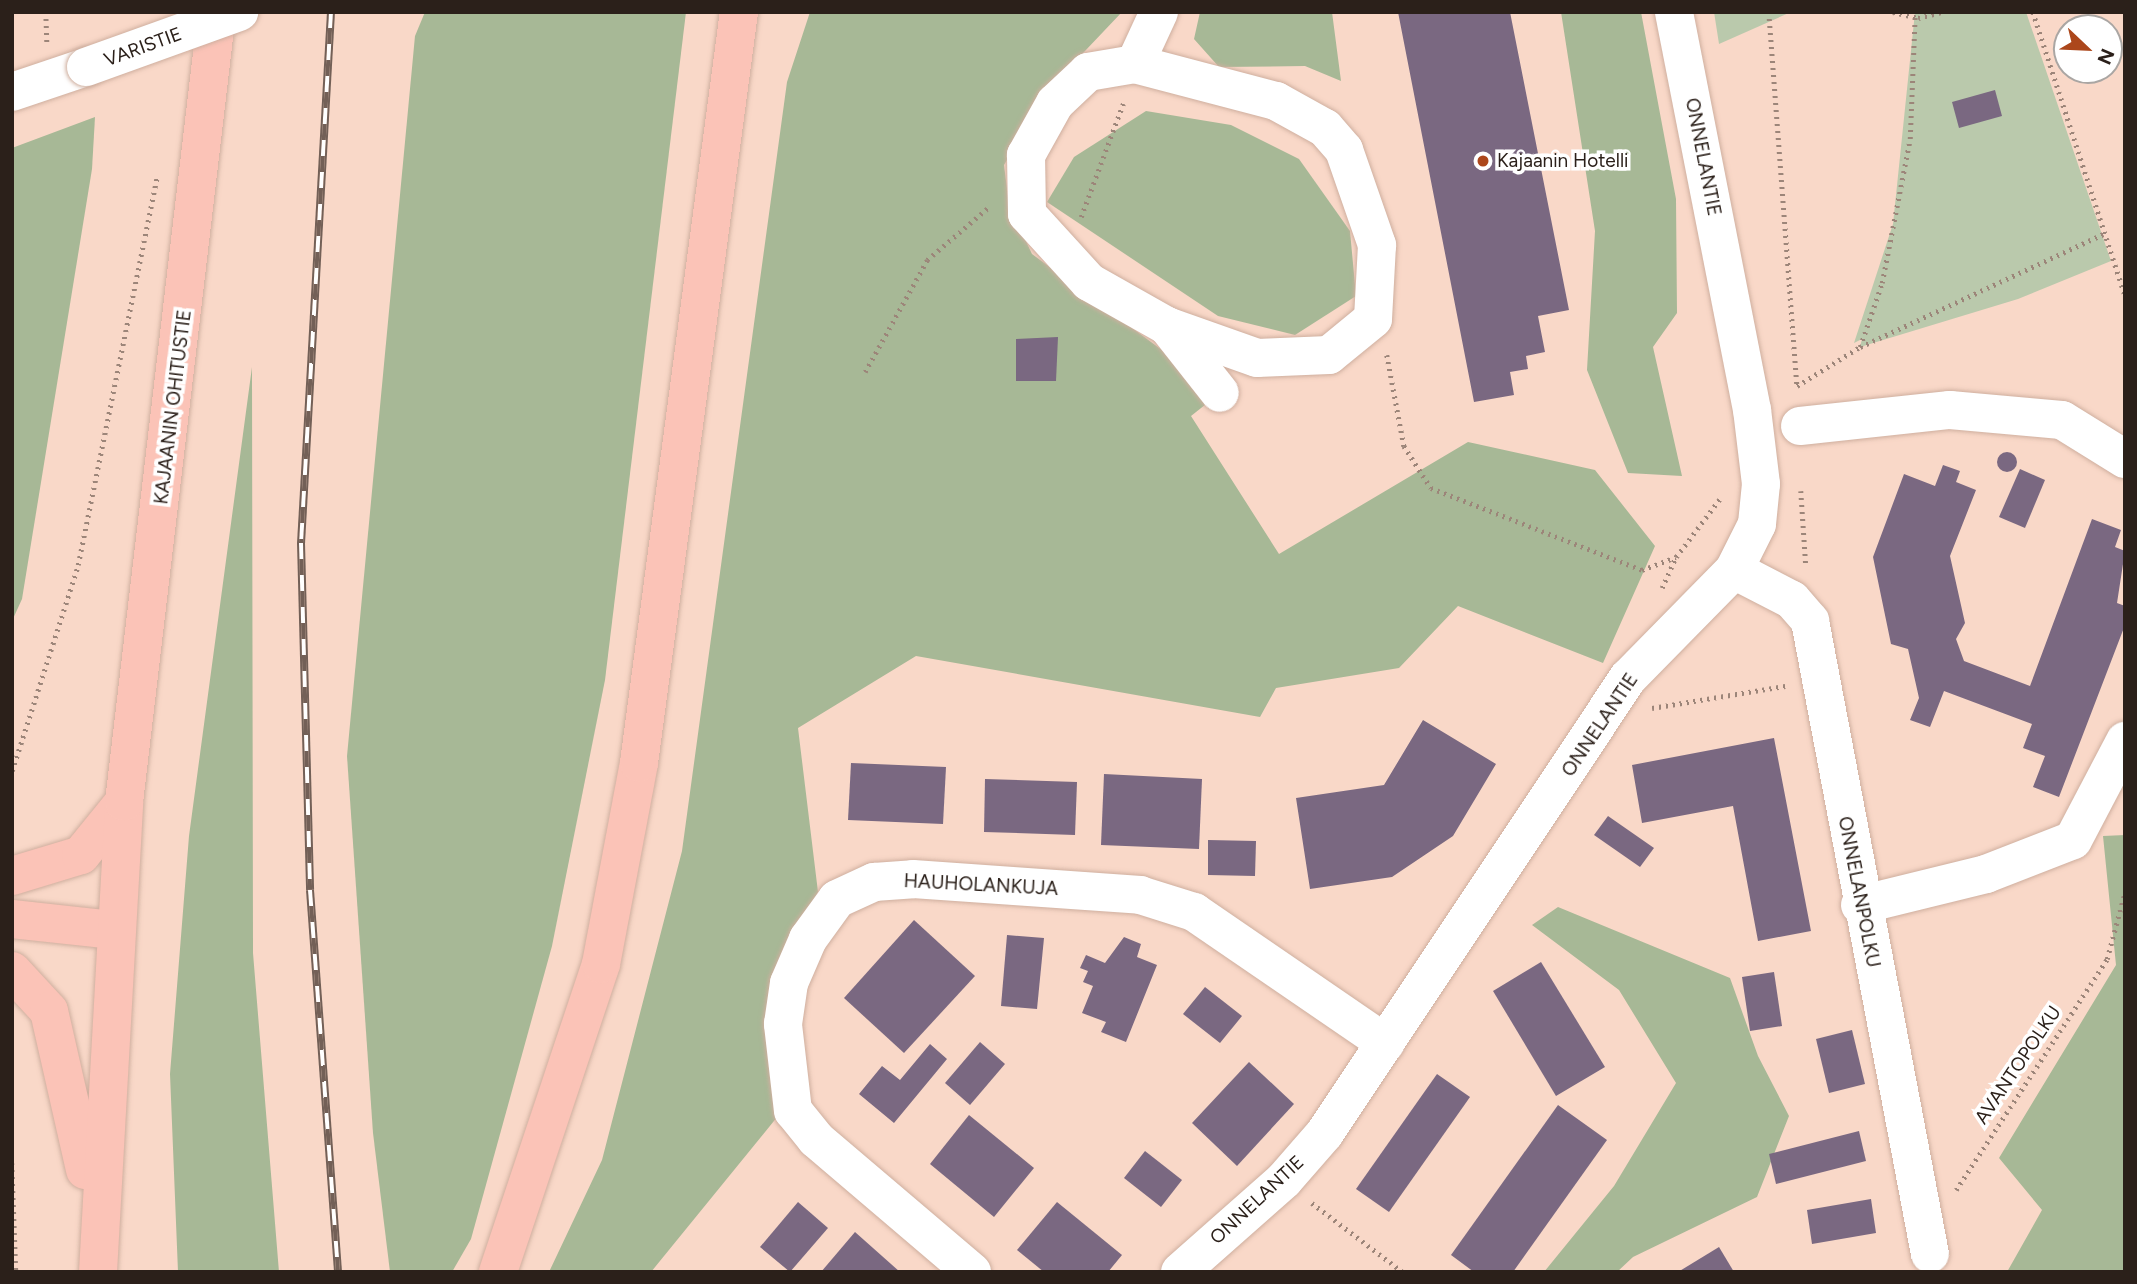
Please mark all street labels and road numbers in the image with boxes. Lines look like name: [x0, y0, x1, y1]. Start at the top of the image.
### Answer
street label: VARISTIE: [101, 22, 185, 72]
street label: ONNELANTIE: [1680, 96, 1726, 218]
street label: KAJAANIN OHITUSTIE: [150, 308, 196, 506]
street label: ONNELANTIE: [1557, 669, 1643, 781]
street label: ONNELANPOLKU: [1833, 814, 1885, 970]
street label: HAUHOLANKUJA: [903, 870, 1059, 900]
street label: AVANTOPOLKU: [1970, 1001, 2066, 1129]
street label: ONNELANTIE: [1205, 1151, 1309, 1249]

